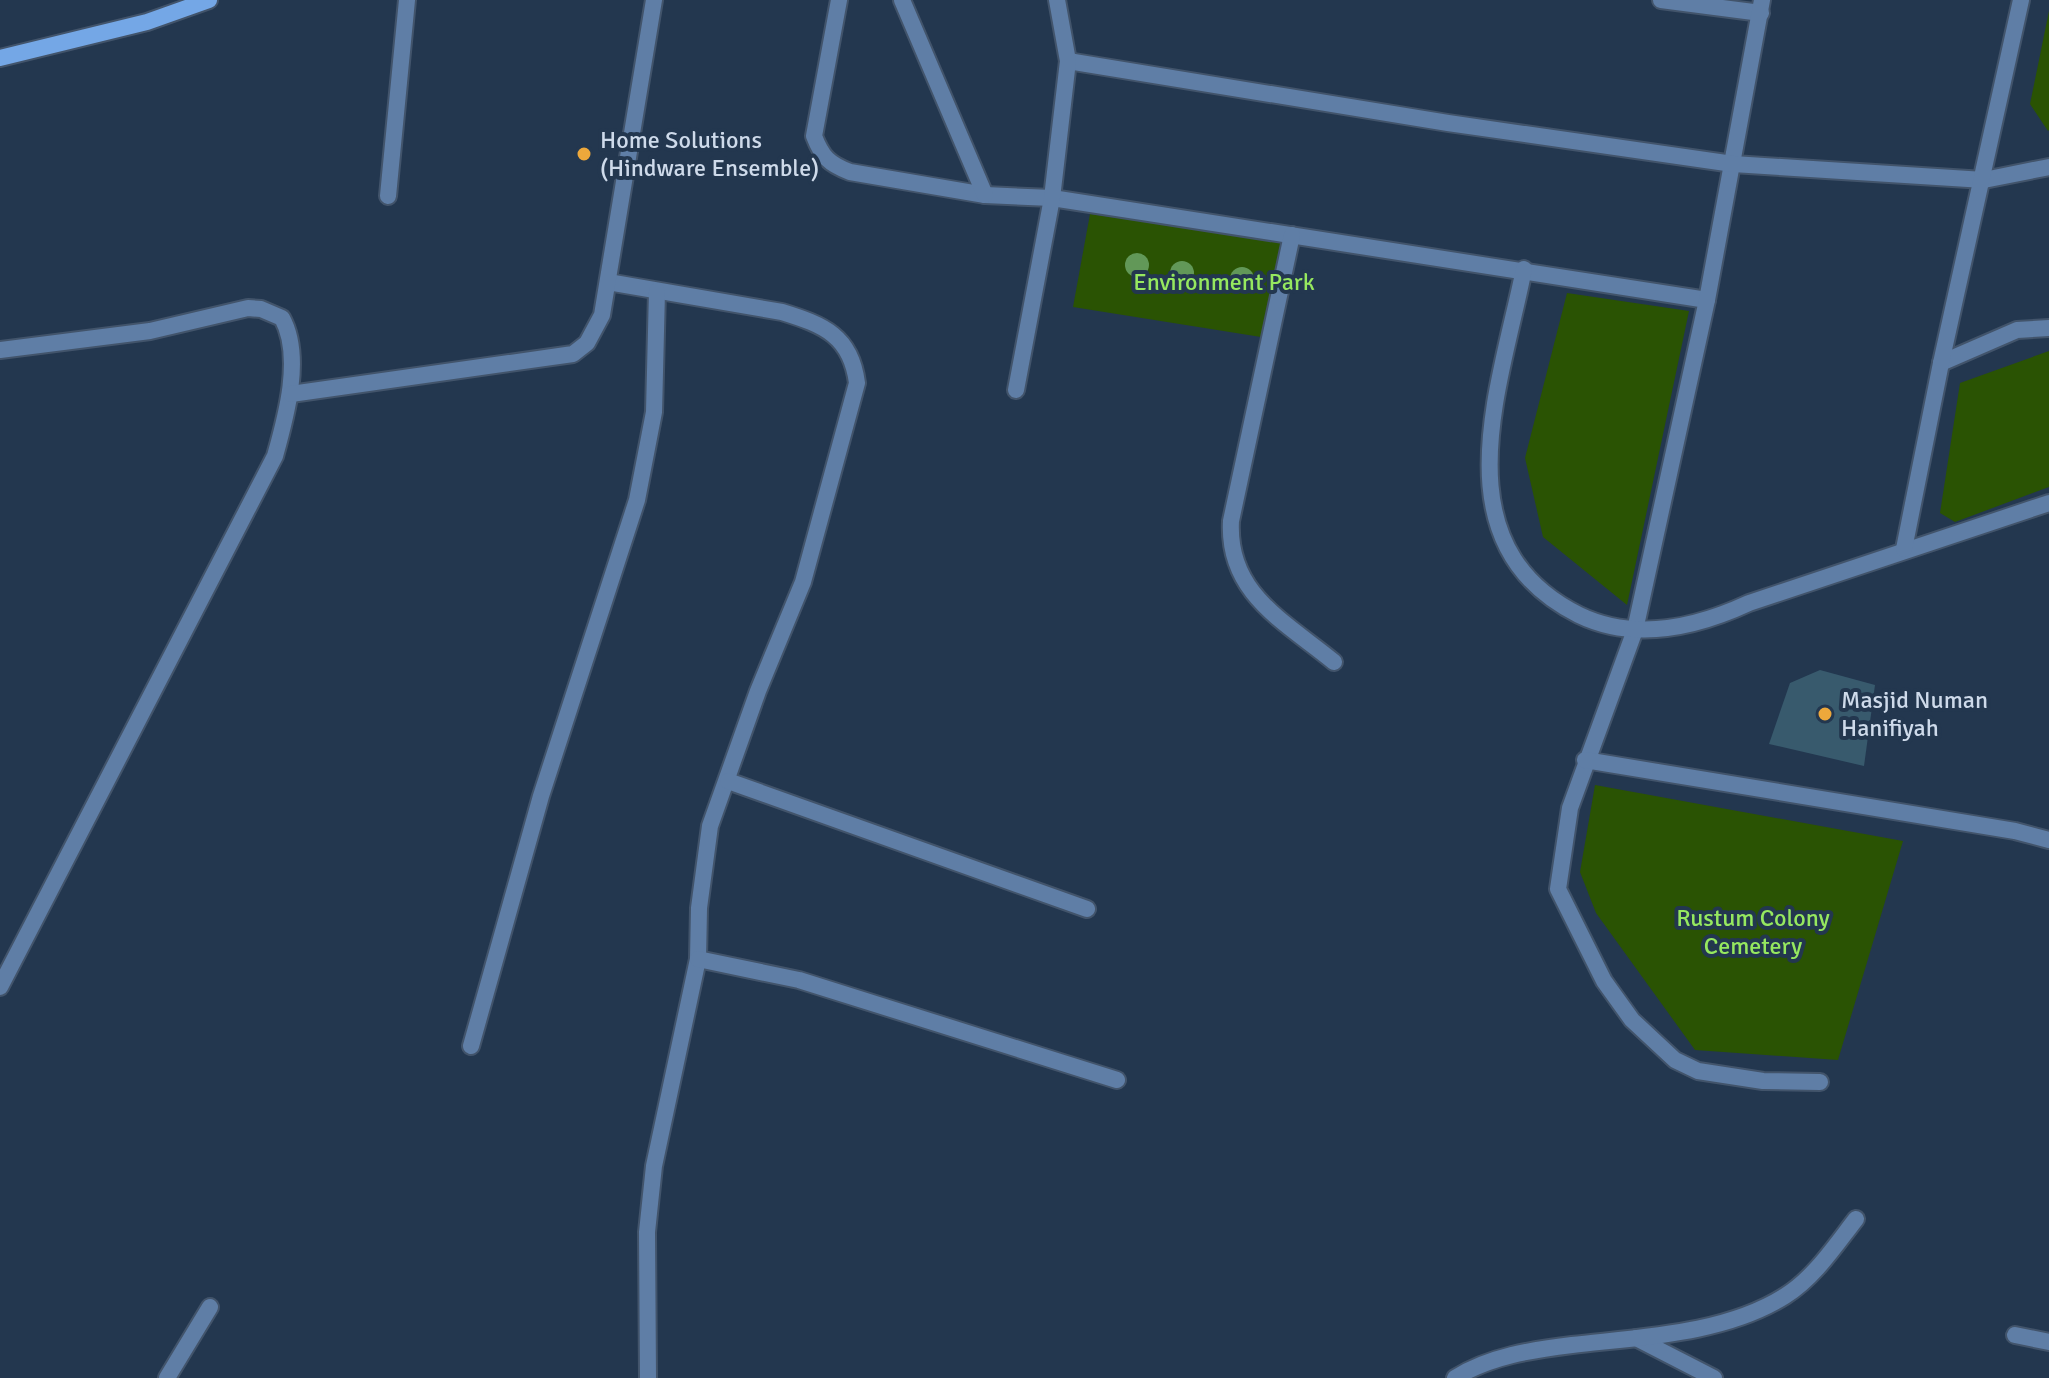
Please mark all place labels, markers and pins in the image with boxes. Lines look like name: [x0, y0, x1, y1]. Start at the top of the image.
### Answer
place label: Home Solutions (Hindware Ensemble): [600, 125, 819, 183]
marker: Home Solutions (Hindware Ensemble): [575, 145, 593, 163]
place label: Masjid Numan Hanifiyah: [1841, 685, 1988, 743]
marker: Masjid Numan Hanifiyah: [1816, 705, 1834, 723]

